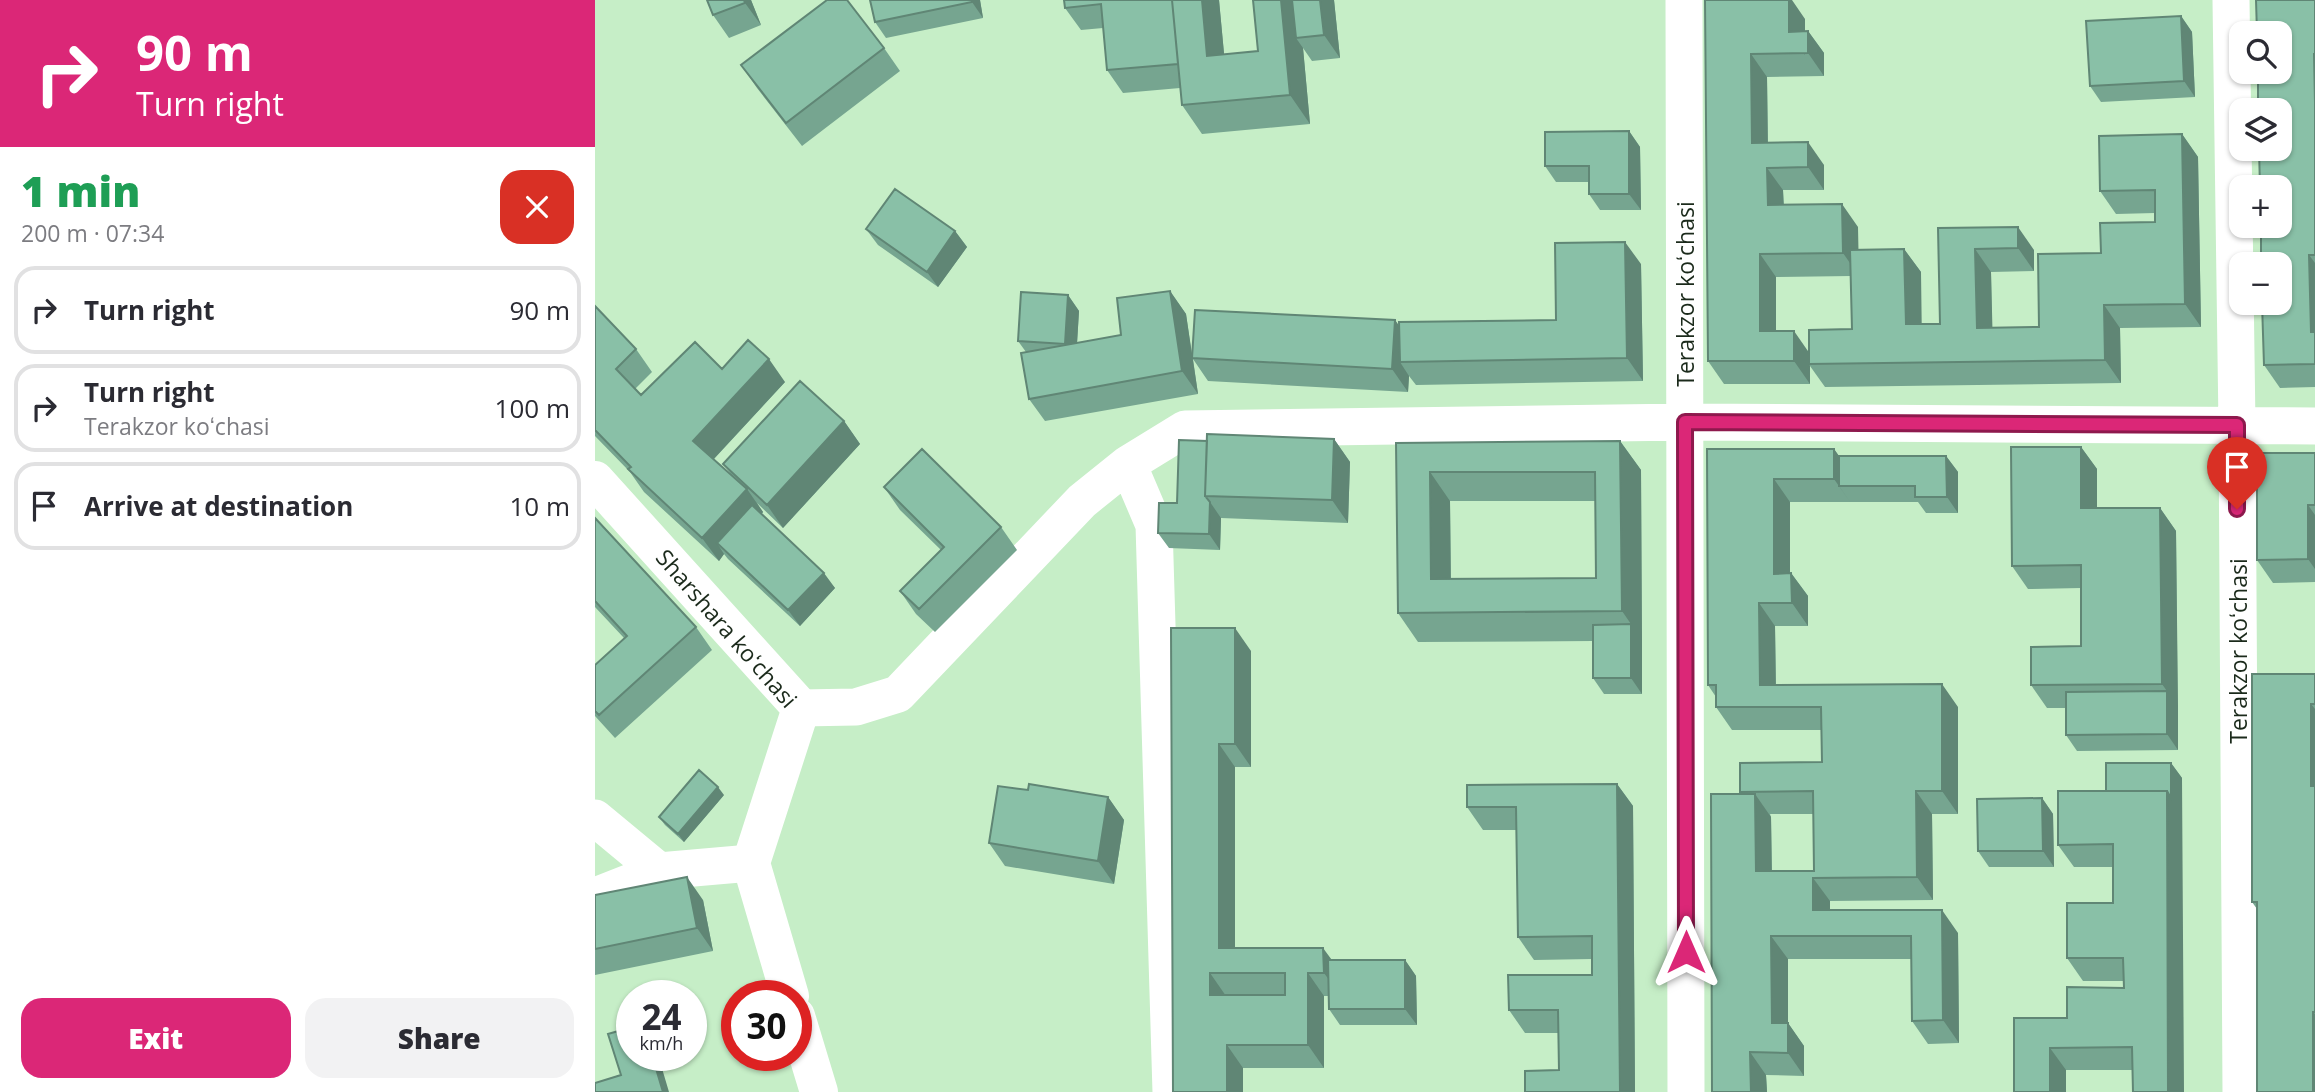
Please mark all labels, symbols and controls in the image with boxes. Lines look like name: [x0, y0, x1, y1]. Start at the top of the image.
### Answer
text: 90 m: [136, 19, 253, 85]
map controls: [2229, 21, 2292, 315]
button: search: [2229, 21, 2292, 84]
icon: right: [21, 28, 112, 119]
text: Turn right: [136, 82, 284, 125]
button: layers: [2229, 98, 2292, 161]
text: 1 min: [21, 162, 140, 219]
button: close: [500, 170, 574, 244]
button: +: [2229, 175, 2292, 238]
street label: Terakzor koʻchasi: [1669, 201, 1701, 387]
text: 200 m · 07:34: [21, 217, 164, 249]
button: −: [2229, 252, 2292, 315]
icon: right: [25, 291, 63, 329]
text: Turn right: [84, 292, 215, 328]
text: 90 m: [509, 292, 570, 328]
text: Turn right: [84, 374, 215, 410]
icon: right: [25, 389, 63, 427]
text: 100 m: [495, 390, 570, 426]
text: Terakzor koʻchasi: [84, 410, 270, 442]
pin: [2207, 437, 2267, 509]
icon: arrive: [2218, 448, 2256, 486]
icon: arrive: [25, 487, 63, 525]
text: Arrive at destination: [84, 488, 353, 524]
text: 10 m: [509, 488, 570, 524]
street label: Sharshara koʻchasi: [649, 542, 805, 714]
street label: Terakzor koʻchasi: [2222, 558, 2254, 744]
position arrow: [1649, 915, 1723, 989]
speed limit sign: 30: [721, 980, 812, 1071]
text: 24: [641, 993, 682, 1040]
button: Exit: [21, 998, 291, 1078]
button: Share: [305, 998, 574, 1078]
text: km/h: [640, 1031, 683, 1055]

